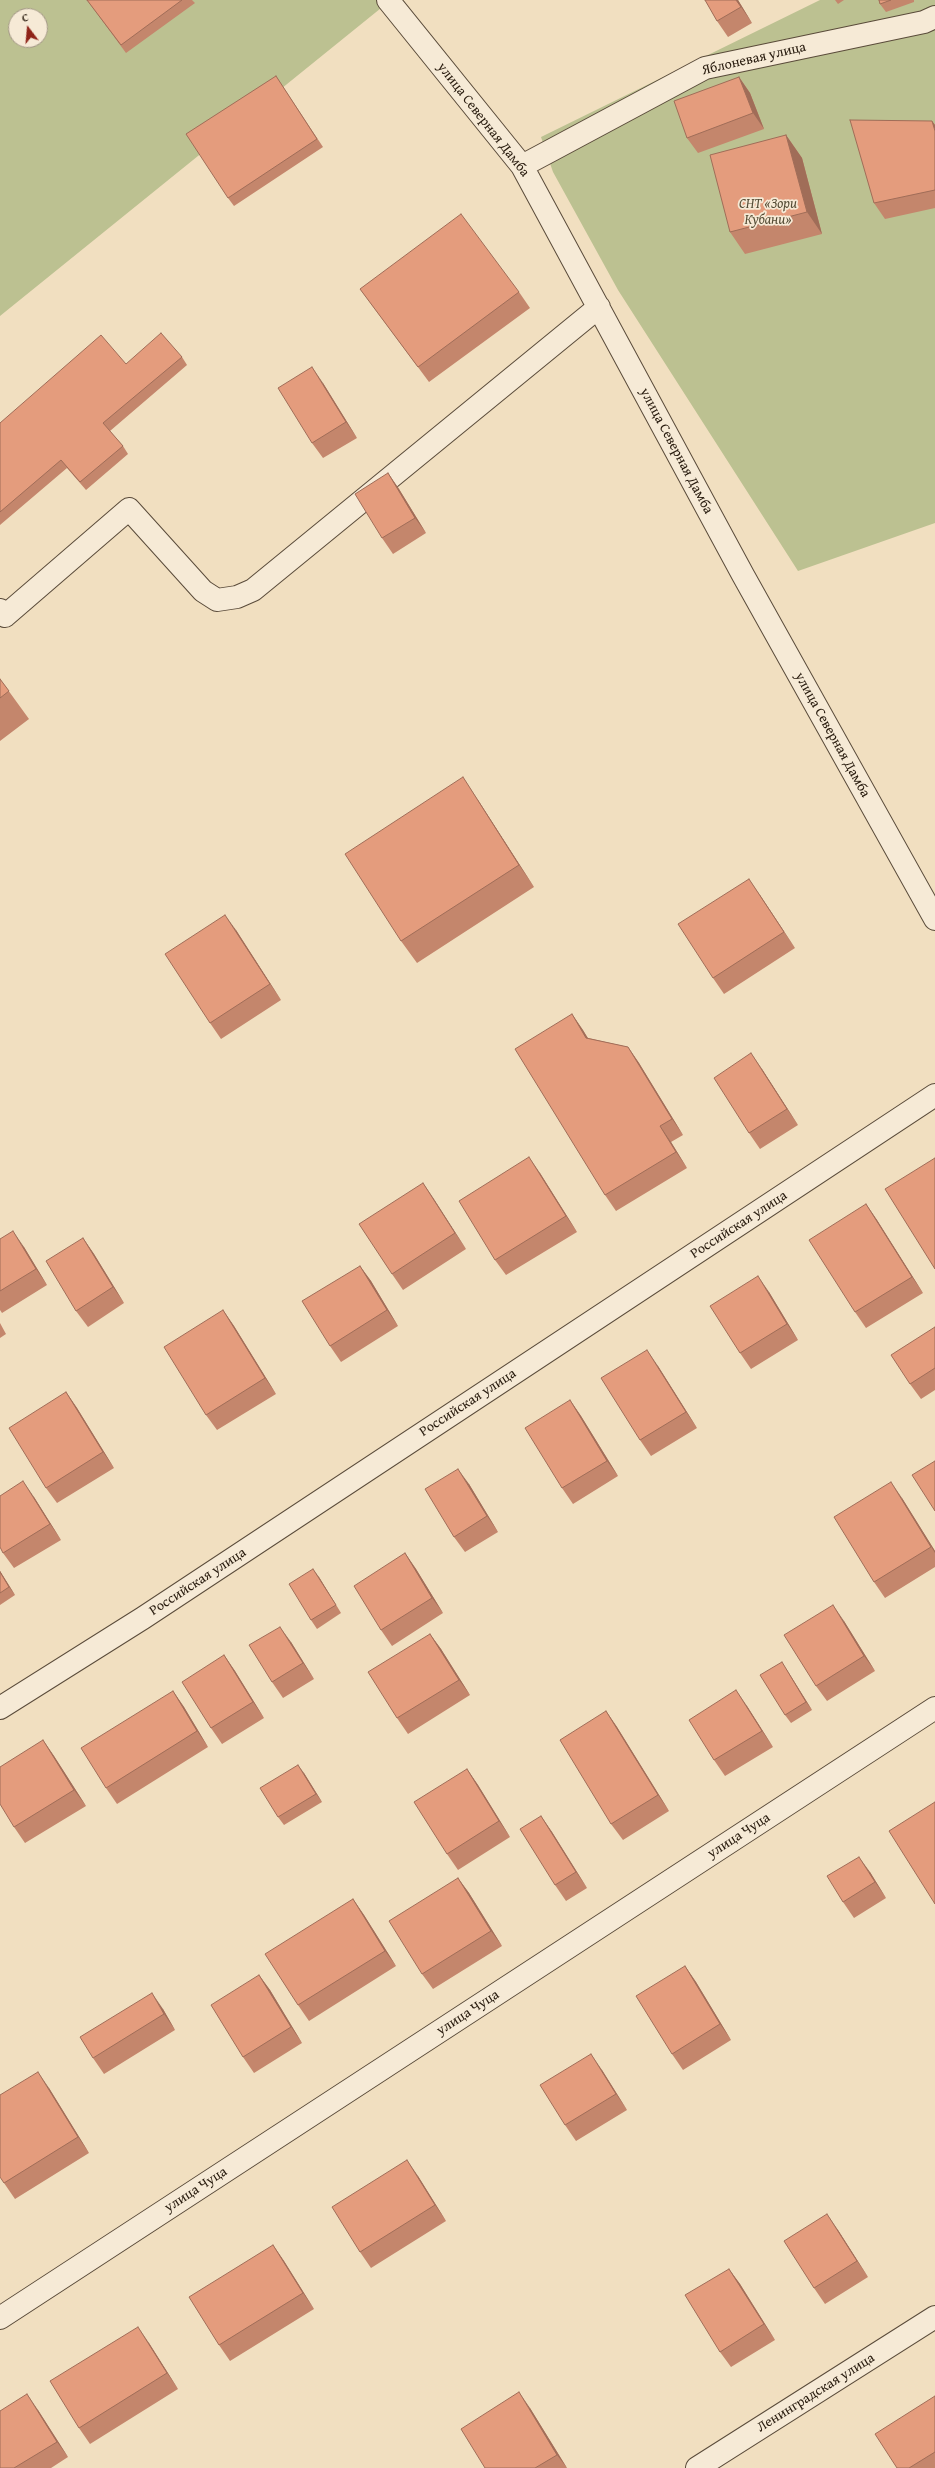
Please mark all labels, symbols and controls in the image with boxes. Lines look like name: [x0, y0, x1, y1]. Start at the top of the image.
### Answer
north arrow: [8, 8, 48, 48]
text: С: [20, 9, 30, 26]
street label: Яблоневая улица: [700, 39, 808, 79]
street label: улица Северная Дамба: [433, 60, 533, 180]
park label: СНТ «Зори Кубани»: [739, 196, 797, 228]
street label: улица Северная Дамба: [636, 385, 716, 517]
street label: улица Северная Дамба: [791, 670, 873, 800]
street label: Российская улица: [688, 1187, 790, 1263]
street label: Российская улица: [417, 1365, 519, 1441]
street label: Российская улица: [147, 1544, 249, 1620]
street label: улица Чуца: [705, 1810, 773, 1862]
street label: улица Чуца: [434, 1987, 502, 2039]
street label: улица Чуца: [162, 2164, 230, 2216]
street label: Ленинградская улица: [754, 2350, 878, 2436]

